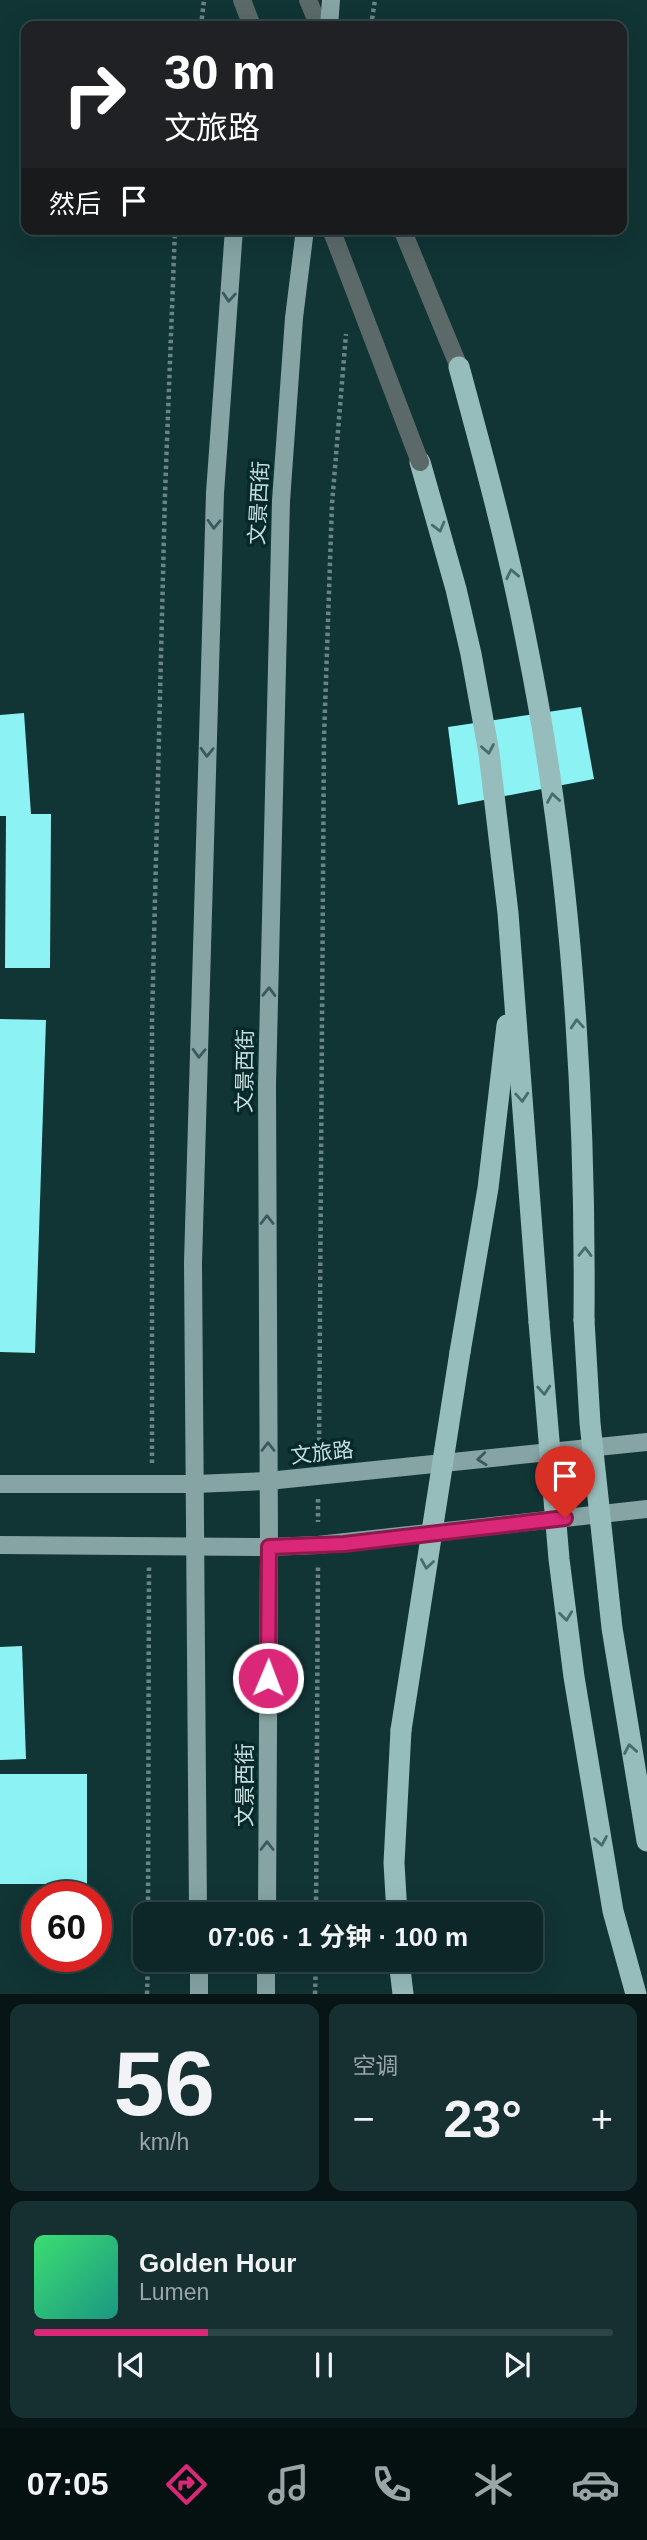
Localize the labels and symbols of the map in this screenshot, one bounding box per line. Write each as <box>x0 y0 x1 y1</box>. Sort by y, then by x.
one-way arrow <box>222 292 237 303</box>
street label: 文景西街 <box>245 460 272 546</box>
one-way arrow <box>206 519 221 530</box>
one-way arrow <box>431 521 445 533</box>
one-way arrow <box>506 568 521 580</box>
one-way arrow <box>480 743 495 755</box>
one-way arrow <box>200 746 215 757</box>
one-way arrow <box>546 792 561 804</box>
one-way arrow <box>262 987 277 998</box>
one-way arrow <box>570 1019 585 1030</box>
street label: 文景西街 <box>232 1029 257 1113</box>
one-way arrow <box>191 1047 206 1058</box>
one-way arrow <box>514 1092 529 1103</box>
one-way arrow <box>259 1214 275 1225</box>
one-way arrow <box>577 1246 593 1256</box>
one-way arrow <box>536 1385 551 1396</box>
street label: 文旅路 <box>289 1438 354 1467</box>
one-way arrow <box>260 1442 276 1452</box>
pin <box>535 1446 595 1518</box>
one-way arrow <box>476 1451 487 1466</box>
one-way arrow <box>420 1559 435 1570</box>
one-way arrow <box>559 1610 574 1622</box>
position arrow <box>231 1641 305 1715</box>
street label: 文景西街 <box>233 1743 256 1827</box>
one-way arrow <box>624 1743 639 1755</box>
one-way arrow <box>593 1835 608 1847</box>
one-way arrow <box>259 1841 275 1851</box>
speed limit sign: 60 <box>21 1881 112 1972</box>

